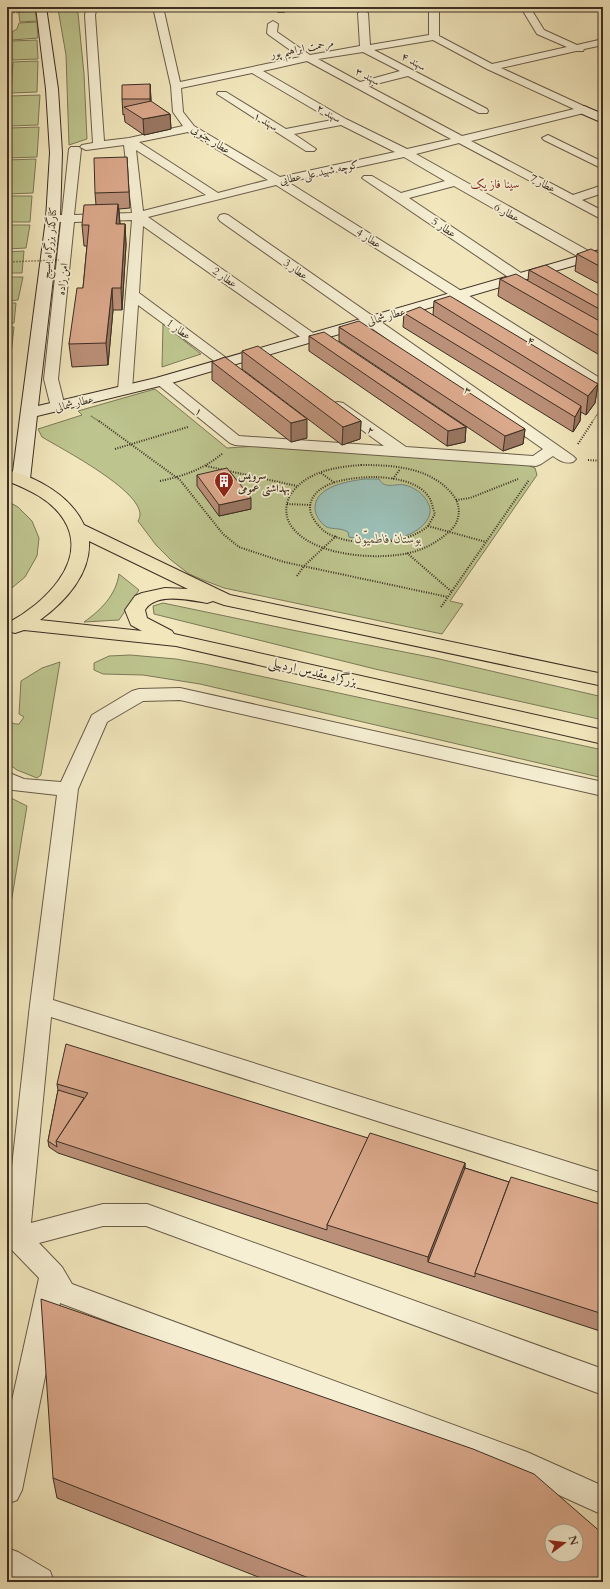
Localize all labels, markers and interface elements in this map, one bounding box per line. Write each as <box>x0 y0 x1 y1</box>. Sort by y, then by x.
street label: مرحمت ابراهیم پور <box>268 35 336 65</box>
street label: سهند ۴ <box>399 49 429 74</box>
street label: سهند ۳ <box>353 64 383 89</box>
street label: سهند ۲ <box>314 100 344 127</box>
street label: سهند ۱ <box>251 108 281 135</box>
street label: عطار جنوبی <box>188 121 233 158</box>
street label: کوچه شهید علی عطایی <box>278 157 360 189</box>
street label: عطار 7 <box>527 171 558 196</box>
district label: سینا فاز یک <box>471 176 520 192</box>
street label: عطار 6 <box>491 199 522 225</box>
street label: کنارگذر بزرگراه بسیج <box>37 206 64 280</box>
street label: عطار 5 <box>428 214 459 241</box>
street label: عطار 4 <box>353 225 384 252</box>
street label: عطار 3 <box>280 255 311 283</box>
street label: امن زاده <box>53 262 73 296</box>
street label: عطار 2 <box>209 264 240 291</box>
street label: عطار شمالی <box>365 304 407 329</box>
street label: عطار 1 <box>163 315 194 343</box>
street label: ۴ <box>524 332 538 349</box>
street label: ۳ <box>461 382 475 398</box>
street label: عطار شمالی <box>53 391 95 416</box>
street label: ۱ <box>191 404 206 419</box>
street label: ۲ <box>364 422 378 438</box>
place label: سرویس بهداشتی عمومی <box>237 468 290 497</box>
building icon: سرویس بهداشتی عمومی <box>213 470 235 498</box>
park label: بوستان فاطمیّون <box>355 530 422 548</box>
street label: بزرگراه مقدس اردبیلی <box>267 653 359 692</box>
north arrow <box>544 1523 584 1563</box>
text: N <box>565 1534 582 1548</box>

